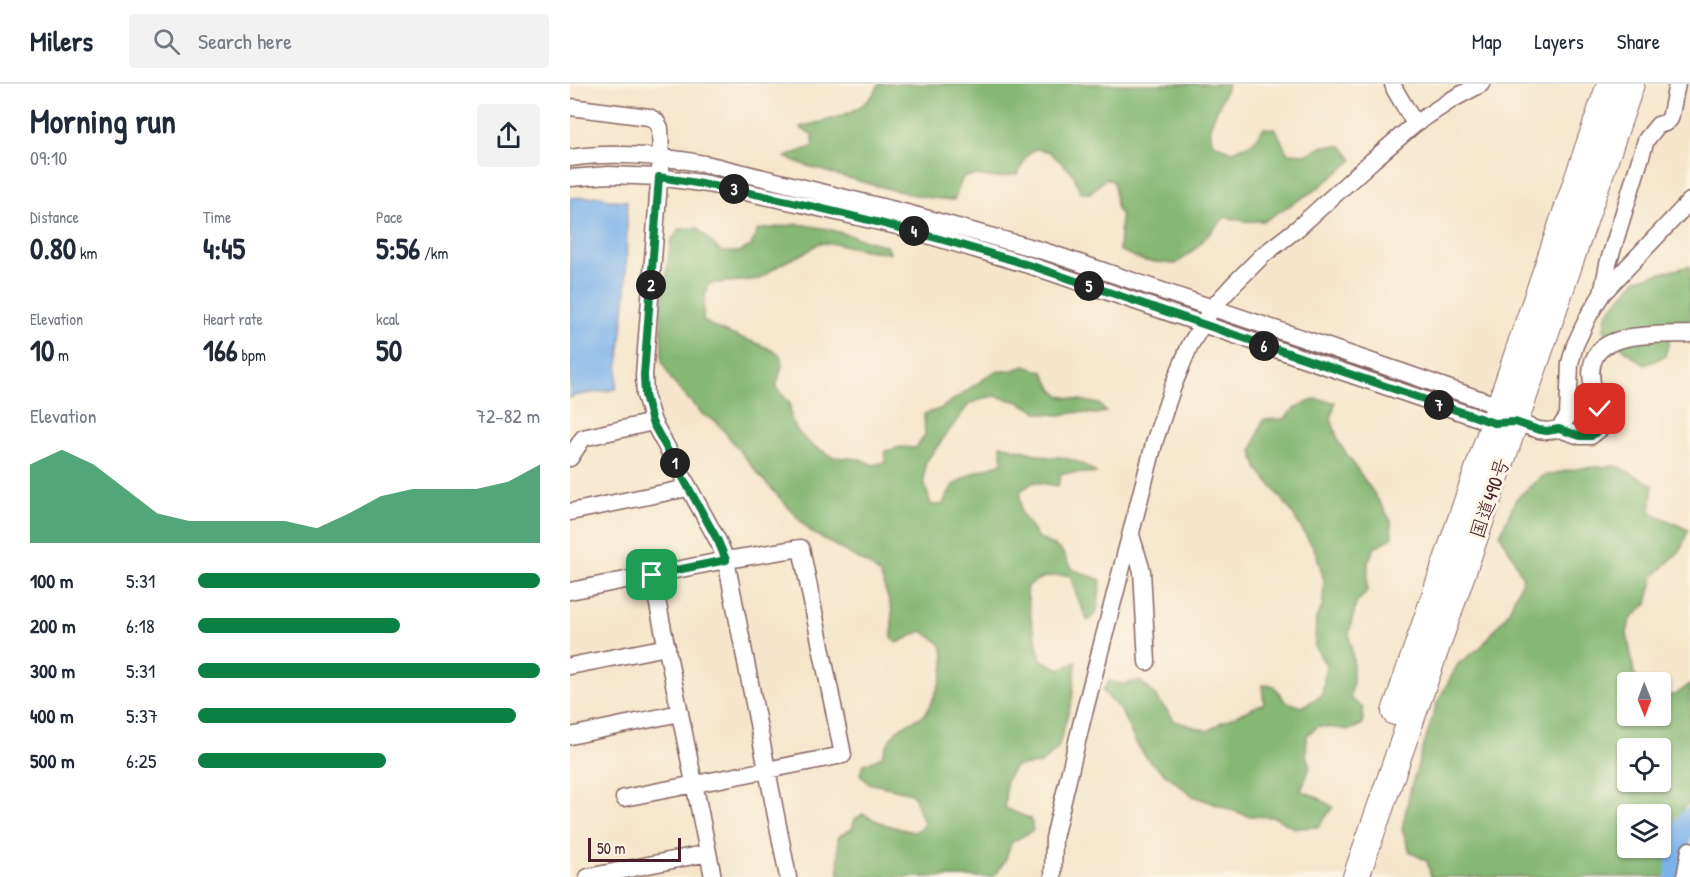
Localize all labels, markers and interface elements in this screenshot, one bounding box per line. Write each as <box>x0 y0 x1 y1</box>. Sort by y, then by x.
search box <box>129 14 549 68</box>
text: Milers <box>30 22 93 60</box>
icon: search <box>150 25 183 58</box>
text: Search here <box>198 26 292 56</box>
text: Map <box>1472 27 1501 56</box>
text: Layers <box>1534 27 1584 56</box>
text: Share <box>1617 27 1660 56</box>
text: Morning run <box>30 99 176 143</box>
button: share <box>477 104 540 167</box>
text: 09:10 <box>30 144 67 171</box>
pin: 3 <box>719 174 749 204</box>
text: 3 <box>730 178 738 200</box>
text: Distance <box>30 206 79 228</box>
text: Time <box>203 206 231 228</box>
text: Pace <box>376 206 403 228</box>
pin: 4 <box>899 216 929 246</box>
text: 4 <box>911 220 917 242</box>
text: 0.80 <box>30 228 76 268</box>
text: 4:45 <box>203 228 245 268</box>
text: 5:56 <box>376 228 420 268</box>
text: km <box>76 242 98 264</box>
text: /km <box>420 242 448 264</box>
pin: 2 <box>636 270 666 300</box>
pin: 5 <box>1074 271 1104 301</box>
text: 2 <box>647 274 655 296</box>
text: 5 <box>1086 275 1092 297</box>
text: Elevation <box>30 308 83 330</box>
text: Heart rate <box>203 308 263 330</box>
text: kcal <box>376 308 399 330</box>
text: 10 <box>30 330 54 370</box>
text: 166 <box>203 330 238 370</box>
text: 50 <box>376 330 402 370</box>
pin: 6 <box>1249 331 1279 361</box>
text: 6 <box>1261 335 1267 357</box>
text: m <box>54 344 69 366</box>
text: bpm <box>238 344 266 366</box>
pin <box>1574 383 1625 434</box>
pin: 7 <box>1424 390 1454 420</box>
icon: check <box>1583 392 1616 425</box>
text: 7 <box>1435 394 1443 416</box>
text: Elevation <box>30 402 96 429</box>
text: 72–82 m <box>476 402 540 429</box>
pin: 1 <box>660 448 690 478</box>
text: 1 <box>672 452 678 474</box>
street label: 国道490号 <box>1463 454 1515 542</box>
pin <box>626 549 677 600</box>
icon: arrive <box>635 558 668 591</box>
text: 100 m <box>30 567 73 594</box>
text: 5:31 <box>126 567 155 594</box>
text: 200 m <box>30 612 75 639</box>
text: 6:18 <box>126 612 155 639</box>
text: 300 m <box>30 657 75 684</box>
text: 5:31 <box>126 657 155 684</box>
north arrow <box>1617 672 1671 726</box>
map controls <box>1617 672 1671 858</box>
text: 400 m <box>30 702 74 729</box>
text: 5:37 <box>126 702 158 729</box>
button: locate <box>1617 738 1671 792</box>
text: 500 m <box>30 747 75 774</box>
text: 6:25 <box>126 747 156 774</box>
button: layers <box>1617 804 1671 858</box>
scale bar <box>588 835 681 862</box>
text: 50 m <box>597 837 626 859</box>

